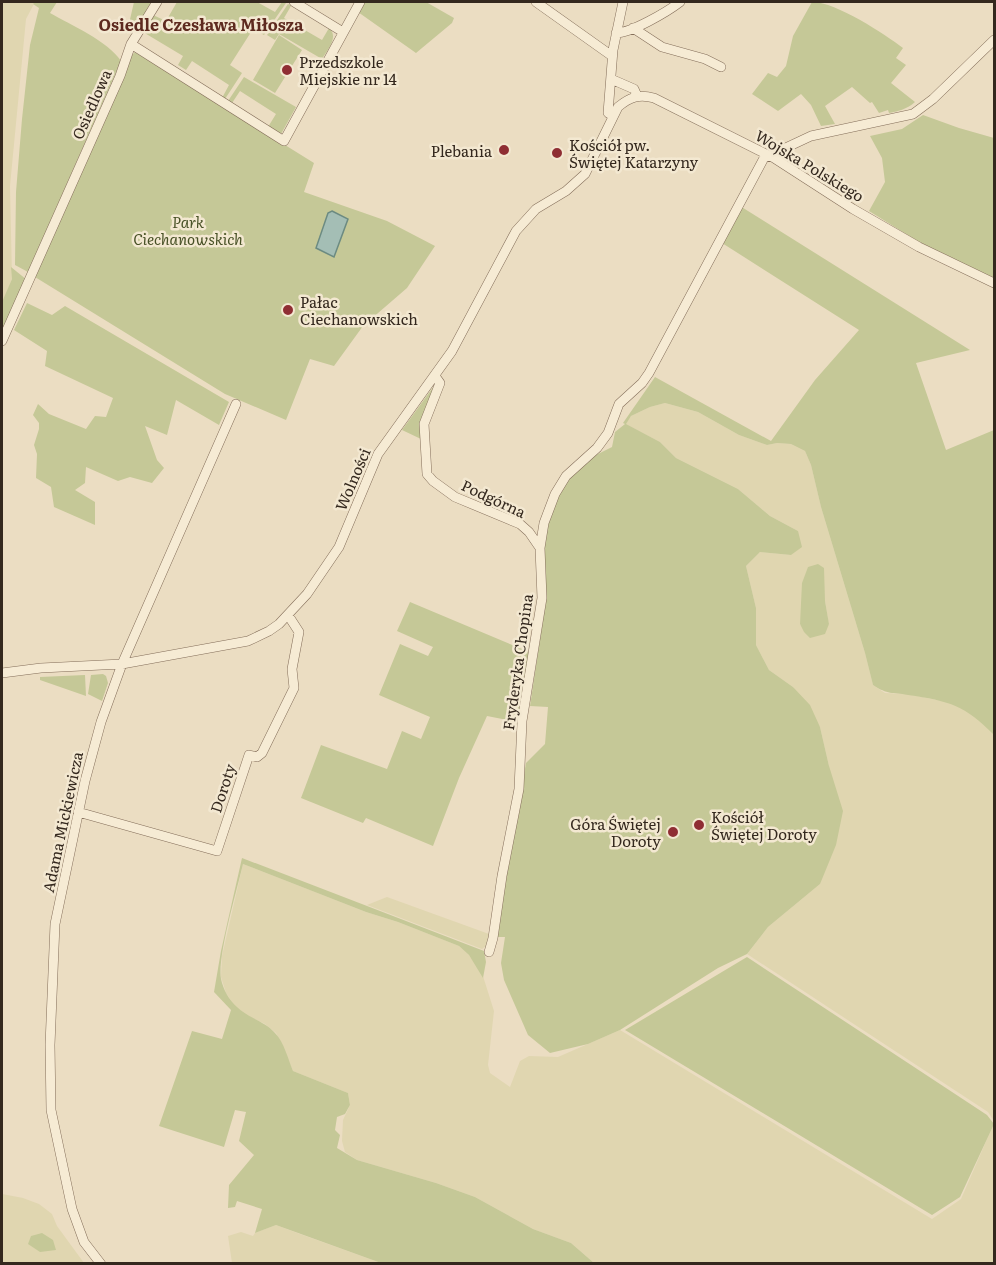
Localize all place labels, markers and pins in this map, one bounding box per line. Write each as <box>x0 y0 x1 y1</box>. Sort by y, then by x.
place label: Przedszkole Miejskie nr 14 <box>299 50 397 90</box>
marker: Przedszkole Miejskie nr 14 <box>280 63 294 77</box>
place label: Kościół pw. Świętej Katarzyny <box>569 133 698 173</box>
place label: Plebania <box>431 139 493 162</box>
marker: Plebania <box>497 143 511 157</box>
marker: Kościół pw. Świętej Katarzyny <box>550 146 564 160</box>
place label: Pałac Ciechanowskich <box>300 290 418 330</box>
marker: Pałac Ciechanowskich <box>281 303 295 317</box>
place label: Kościół Świętej Doroty <box>711 805 817 845</box>
place label: Góra Świętej Doroty <box>570 812 661 852</box>
marker: Kościół Świętej Doroty <box>692 818 706 832</box>
marker: Góra Świętej Doroty <box>666 825 680 839</box>

